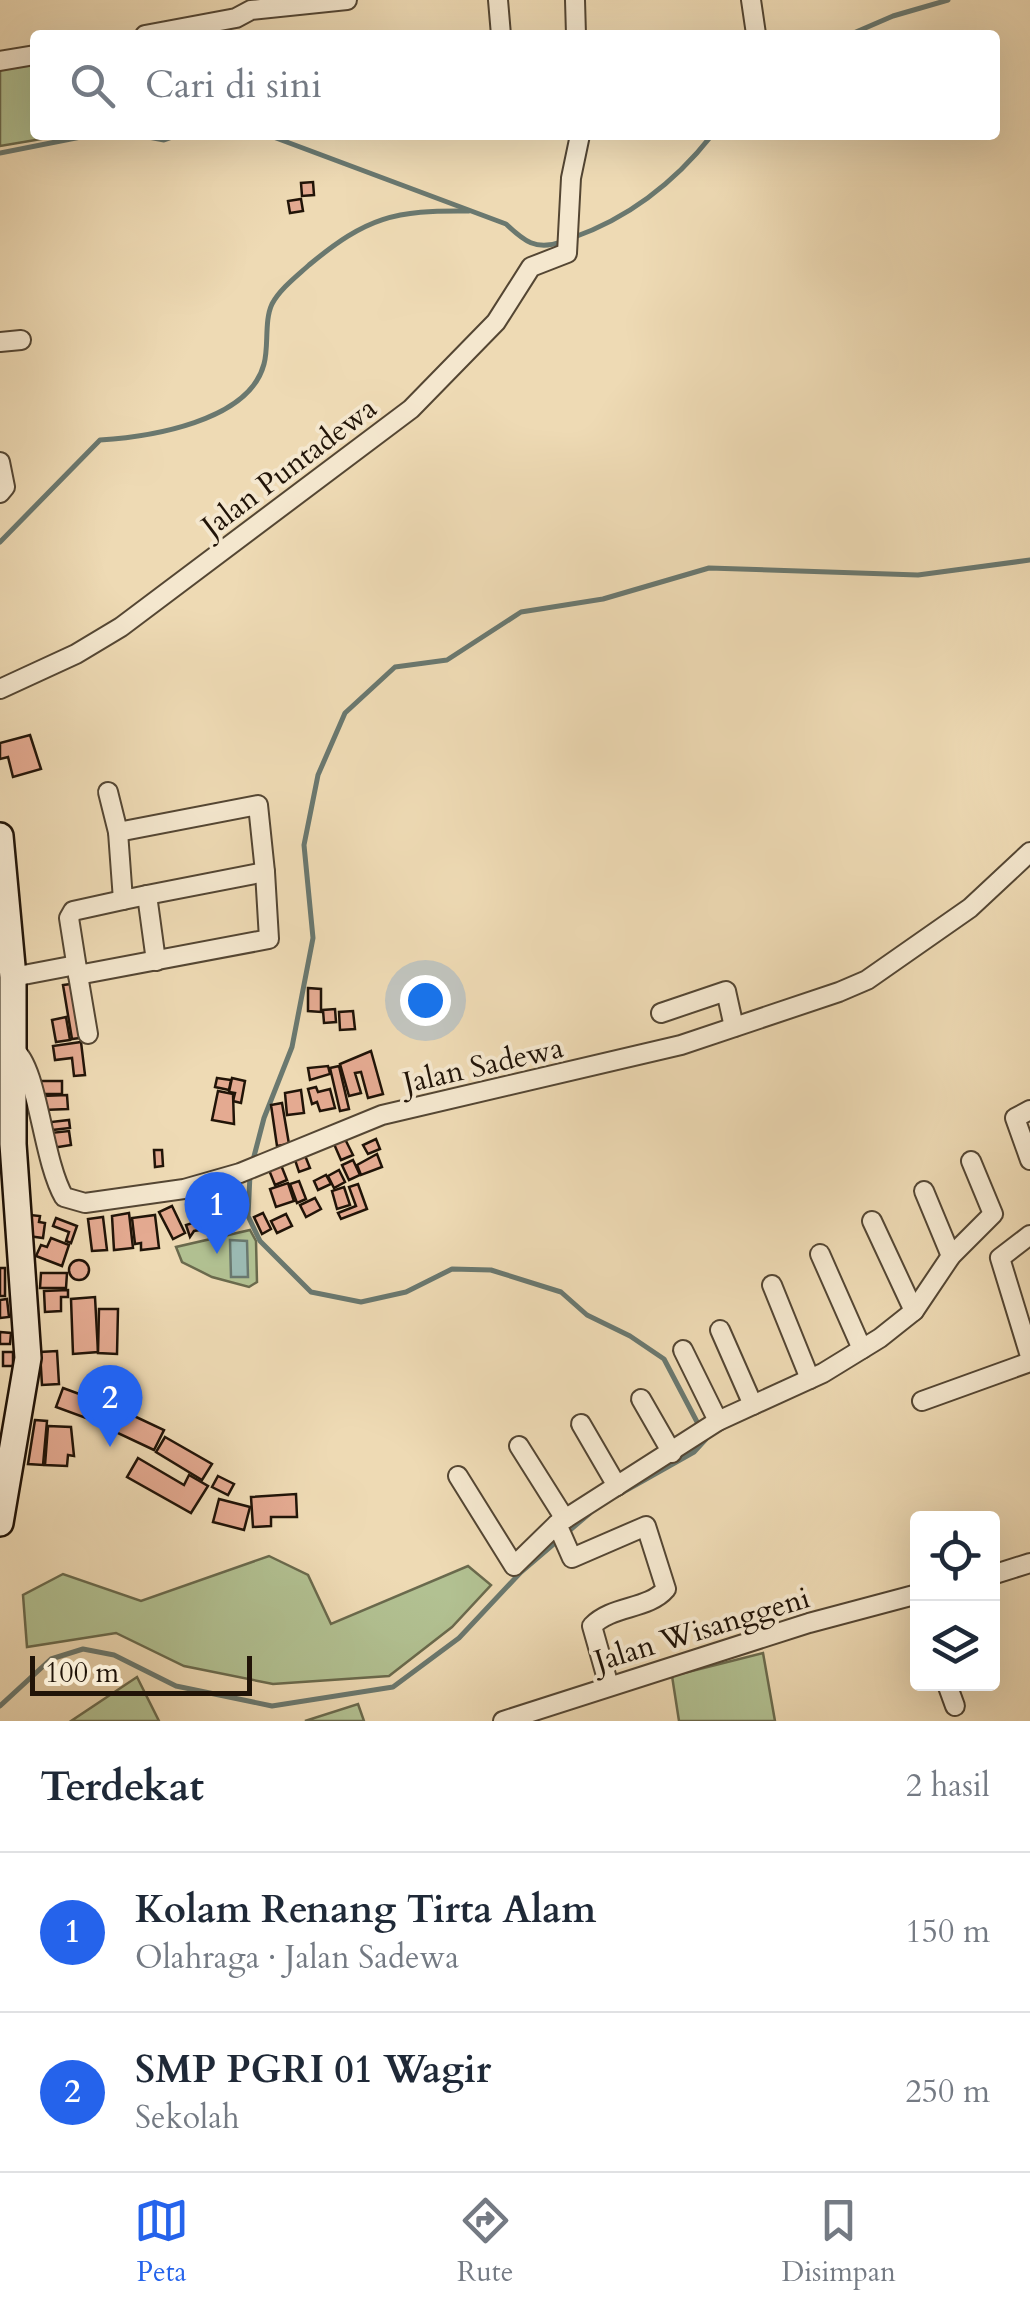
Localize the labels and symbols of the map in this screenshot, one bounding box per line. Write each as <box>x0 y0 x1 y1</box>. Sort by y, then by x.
street label: Jalan Puntadewa <box>190 388 385 549</box>
your location <box>400 975 451 1026</box>
street label: Jalan Sadewa <box>395 1027 567 1105</box>
pin: 1 <box>184 1172 250 1254</box>
pin: 2 <box>78 1364 142 1447</box>
street label: Jalan Wisanggeni <box>586 1577 815 1683</box>
scale bar <box>30 1651 252 1696</box>

